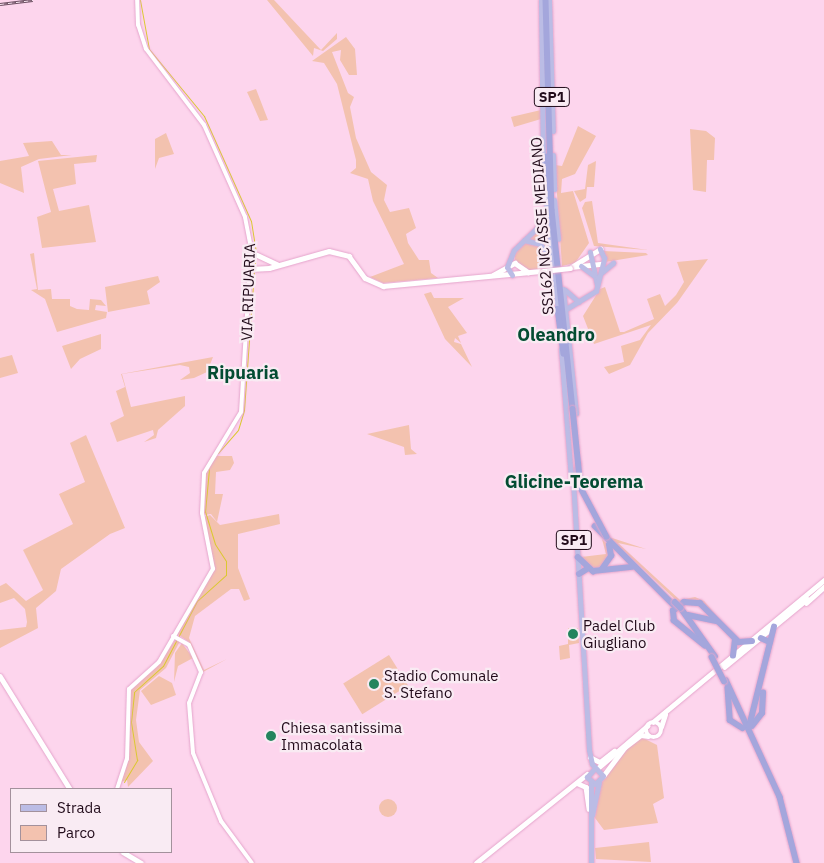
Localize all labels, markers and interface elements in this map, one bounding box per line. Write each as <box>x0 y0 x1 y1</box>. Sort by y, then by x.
road number: SP1 <box>533 85 571 108</box>
street label: SS162 NC ASSE MEDIANO <box>527 136 557 316</box>
street label: VIA RIPUARIA <box>237 243 259 341</box>
district label: Oleandro <box>517 324 595 346</box>
district label: Ripuaria <box>207 362 279 384</box>
district label: Glicine-Teorema <box>505 471 643 493</box>
road number: SP1 <box>555 528 593 552</box>
place label: Padel Club Giugliano <box>583 616 655 651</box>
marker: Padel Club Giugliano <box>567 628 579 640</box>
place label: Stadio Comunale S. Stefano <box>384 666 499 701</box>
marker: Stadio Comunale S. Stefano <box>368 678 380 690</box>
place label: Chiesa santissima Immacolata <box>281 718 402 753</box>
marker: Chiesa santissima Immacolata <box>265 730 277 742</box>
legend <box>10 788 172 853</box>
text: Strada <box>57 798 101 817</box>
text: Parco <box>57 823 95 842</box>

